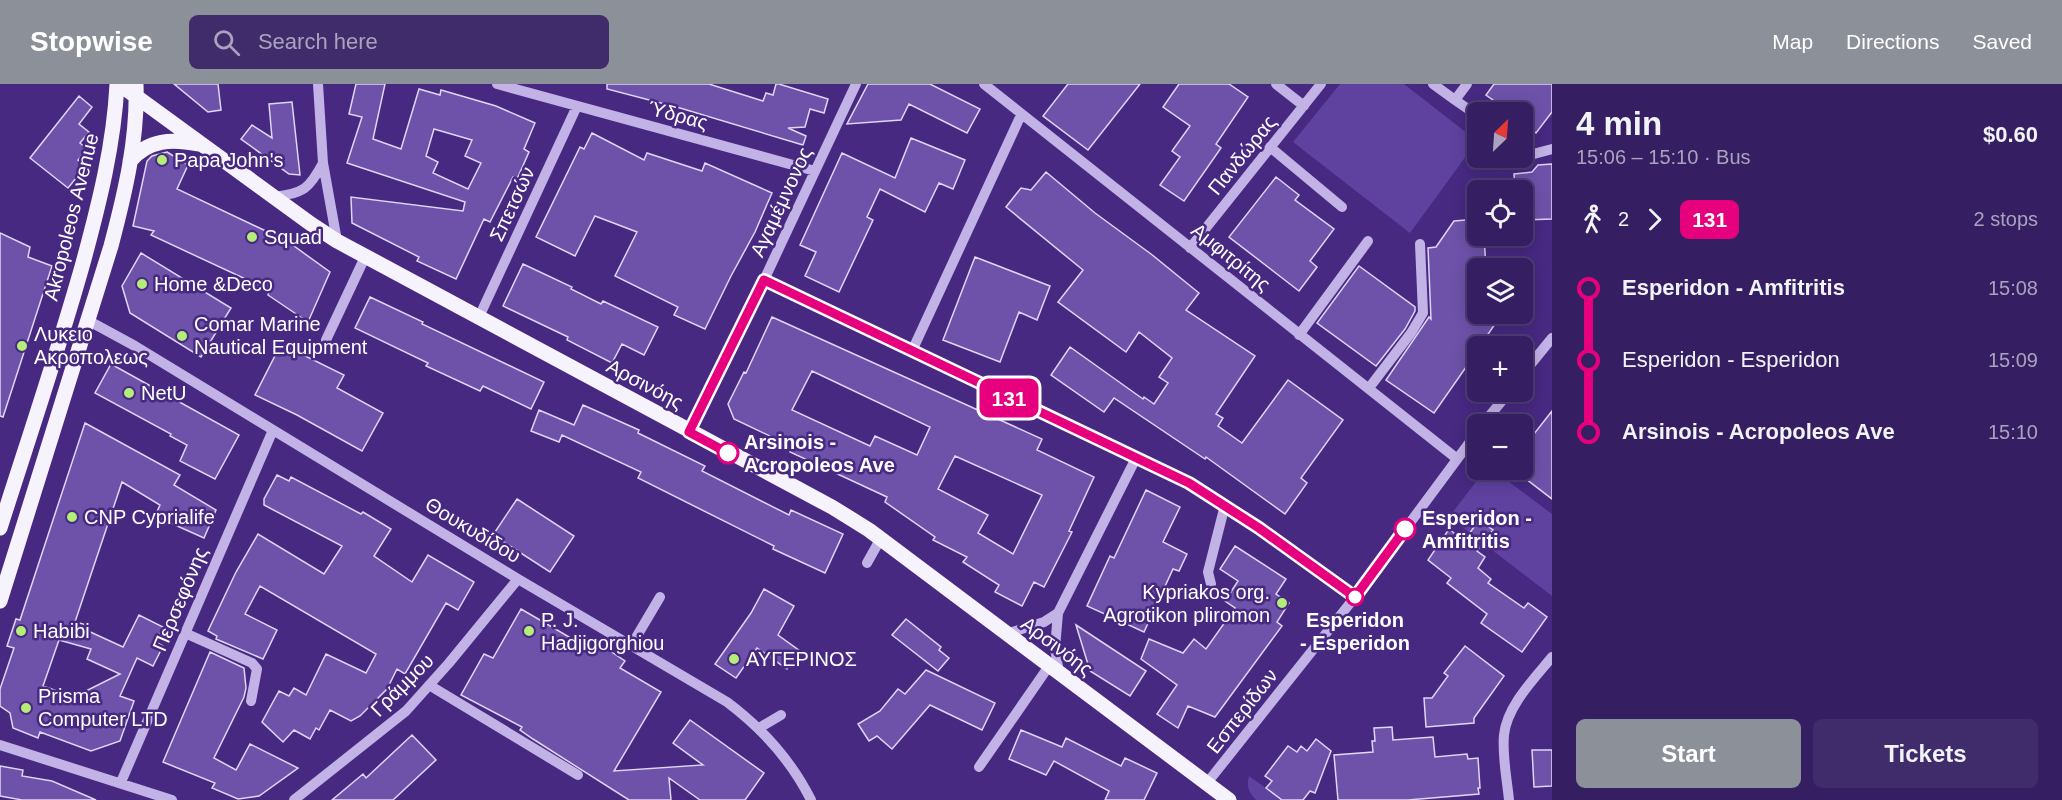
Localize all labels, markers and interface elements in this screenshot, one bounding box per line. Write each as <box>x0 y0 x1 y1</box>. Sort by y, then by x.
search box <box>189 15 609 69</box>
text: Stopwise <box>30 26 153 57</box>
icon: search <box>210 26 243 59</box>
text: Search here <box>258 29 378 54</box>
text: Map <box>1772 30 1813 53</box>
text: Directions <box>1846 30 1939 53</box>
text: Saved <box>1972 30 2032 53</box>
street label: Ύδρας <box>646 97 711 134</box>
north arrow <box>1467 102 1533 168</box>
map controls <box>1467 102 1533 480</box>
text: 4 min <box>1576 105 1662 142</box>
street label: Πανδώρας <box>1203 111 1281 199</box>
text: $0.60 <box>1983 122 2038 147</box>
street label: Akropoleos Avenue <box>40 131 102 303</box>
street label: Αγαμέμνονος <box>746 143 816 260</box>
text: 15:06 – 15:10 · Bus <box>1576 146 1751 168</box>
place label: Papa John's <box>174 149 283 171</box>
marker: Papa John's <box>155 153 169 167</box>
street label: Σπετσών <box>485 163 539 245</box>
button: locate <box>1467 180 1533 246</box>
icon: walk <box>1576 203 1609 236</box>
icon: forward <box>1638 203 1671 236</box>
text: 2 <box>1618 208 1629 230</box>
text: 131 <box>1692 208 1727 231</box>
text: 2 stops <box>1974 208 2038 230</box>
street label: Αμφιτρίτης <box>1187 219 1275 296</box>
place label: Squad <box>264 226 322 248</box>
marker: Squad <box>245 230 259 244</box>
button: layers <box>1467 258 1533 324</box>
place label: Home &Deco <box>154 273 273 295</box>
text: Esperidon - Amfitritis <box>1622 275 1845 300</box>
marker: Home &Deco <box>135 277 149 291</box>
text: 15:08 <box>1988 277 2038 299</box>
place label: Comar Marine Nautical Equipment <box>194 313 368 358</box>
place label: Λυκειο Ακροπολεως <box>34 323 148 368</box>
marker: Comar Marine Nautical Equipment <box>175 329 189 343</box>
button: + <box>1467 336 1533 402</box>
marker: Λυκειο Ακροπολεως <box>15 339 29 353</box>
text: Esperidon - Esperidon <box>1622 347 1840 372</box>
text: 15:09 <box>1988 349 2038 371</box>
street label: Αρσινόης <box>603 355 687 413</box>
line badge: 131 <box>974 378 1044 418</box>
place label: NetU <box>141 382 187 404</box>
marker: NetU <box>122 386 136 400</box>
text: 131 <box>991 387 1027 410</box>
button: − <box>1467 414 1533 480</box>
text: Arsinois - Acropoleos Ave <box>1622 419 1895 444</box>
text: 15:10 <box>1988 421 2038 443</box>
place label: Arsinois - Acropoleos Ave <box>744 431 895 476</box>
marker: Arsinois - Acropoleos Ave <box>717 442 739 464</box>
street label: Θουκυδίδου <box>421 493 525 567</box>
place label: CNP Cyprialife <box>84 506 215 528</box>
place label: Esperidon - Amfitritis <box>1422 507 1532 552</box>
marker: CNP Cyprialife <box>65 510 79 524</box>
marker: Esperidon - Amfitritis <box>1394 518 1416 540</box>
street label: Περσεφόνης <box>148 543 212 654</box>
place label: Kypriakos org. Agrotikon pliromon <box>1103 581 1270 626</box>
marker: Esperidon - Esperidon <box>1346 588 1364 606</box>
marker: Kypriakos org. Agrotikon pliromon <box>1275 596 1289 610</box>
place label: P. J. Hadjigorghiou <box>541 609 664 654</box>
place label: Esperidon - Esperidon <box>1300 609 1410 654</box>
street label: Αρσινόης <box>1017 612 1097 680</box>
place label: Habibi <box>33 620 90 642</box>
marker: Habibi <box>14 624 28 638</box>
marker: P. J. Hadjigorghiou <box>522 624 536 638</box>
place label: ΑΥΓΕΡΙΝΟΣ <box>746 648 857 670</box>
street label: Γράμμου <box>366 649 438 721</box>
marker: ΑΥΓΕΡΙΝΟΣ <box>727 652 741 666</box>
street label: Εσπερίδων <box>1202 664 1282 758</box>
place label: Prisma Computer LTD <box>38 685 168 730</box>
marker: Prisma Computer LTD <box>19 701 33 715</box>
button: Start <box>1576 719 1801 788</box>
button: Tickets <box>1813 719 2038 788</box>

